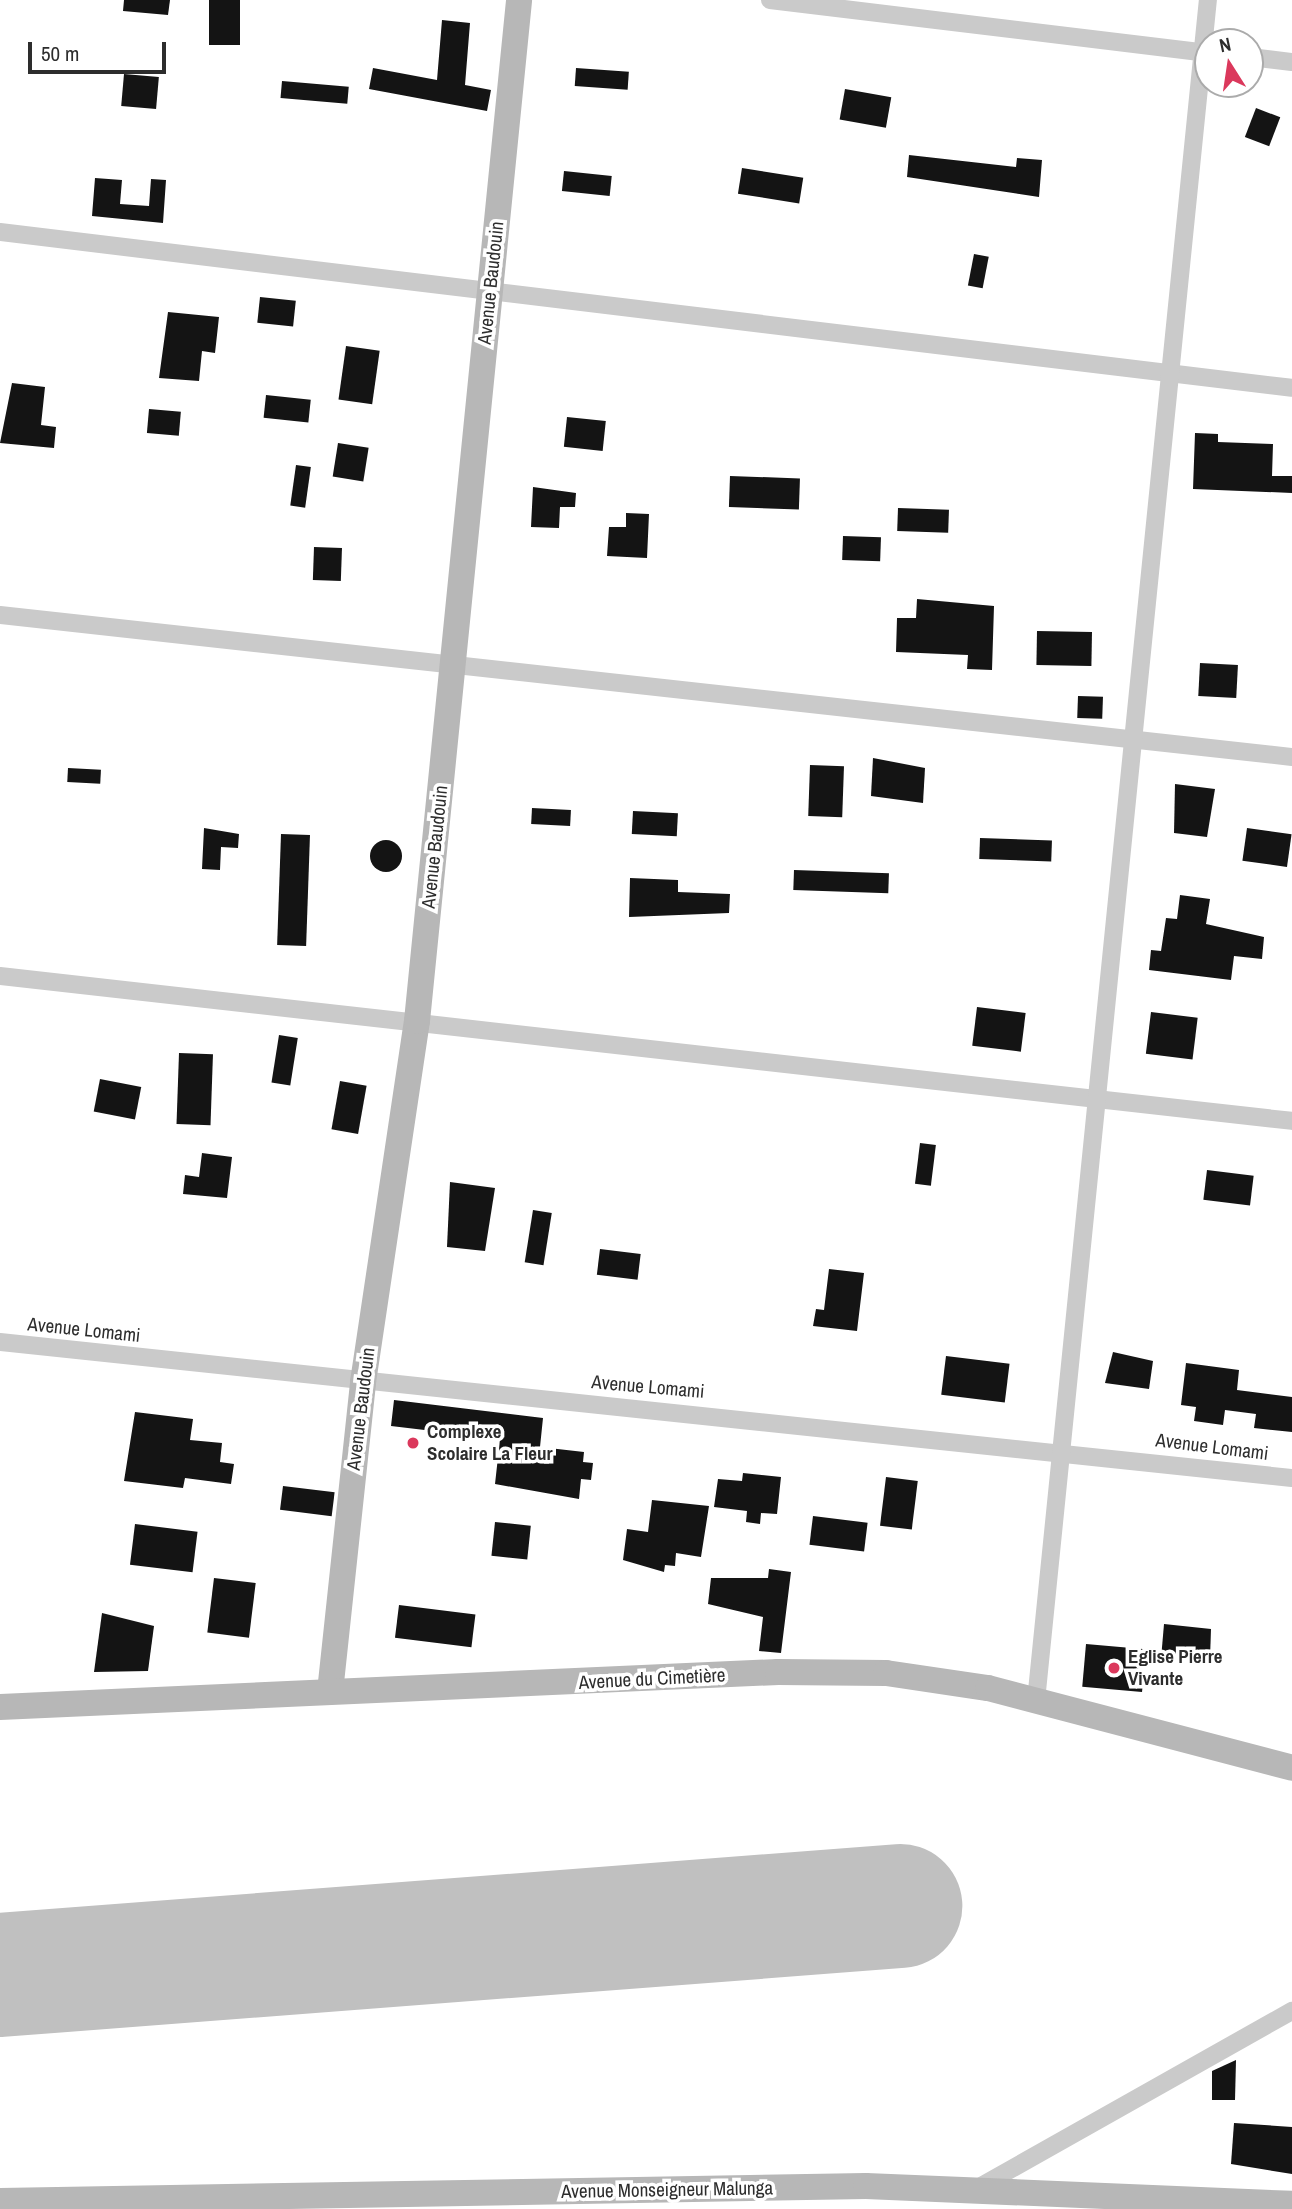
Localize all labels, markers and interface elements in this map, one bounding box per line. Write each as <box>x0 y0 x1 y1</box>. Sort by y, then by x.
scale bar <box>32 28 170 72</box>
north arrow <box>1194 28 1264 98</box>
text: N <box>1217 31 1233 58</box>
text: 50 m <box>41 39 79 68</box>
street label: Avenue Baudouin <box>473 220 509 346</box>
street label: Avenue Baudouin <box>417 784 453 910</box>
street label: Avenue Lomami <box>27 1313 141 1347</box>
street label: Avenue Baudouin <box>342 1346 380 1472</box>
street label: Avenue Lomami <box>591 1371 705 1403</box>
place label: Complexe Scolaire La Fleur <box>427 1421 553 1465</box>
street label: Avenue Lomami <box>1154 1429 1270 1465</box>
marker: Complexe Scolaire La Fleur <box>405 1435 421 1451</box>
place label: Eglise Pierre Vivante <box>1128 1646 1222 1690</box>
marker: Eglise Pierre Vivante <box>1106 1660 1122 1676</box>
street label: Avenue du Cimetière <box>578 1664 726 1694</box>
street label: Avenue Monseigneur Malunga <box>561 2177 773 2203</box>

